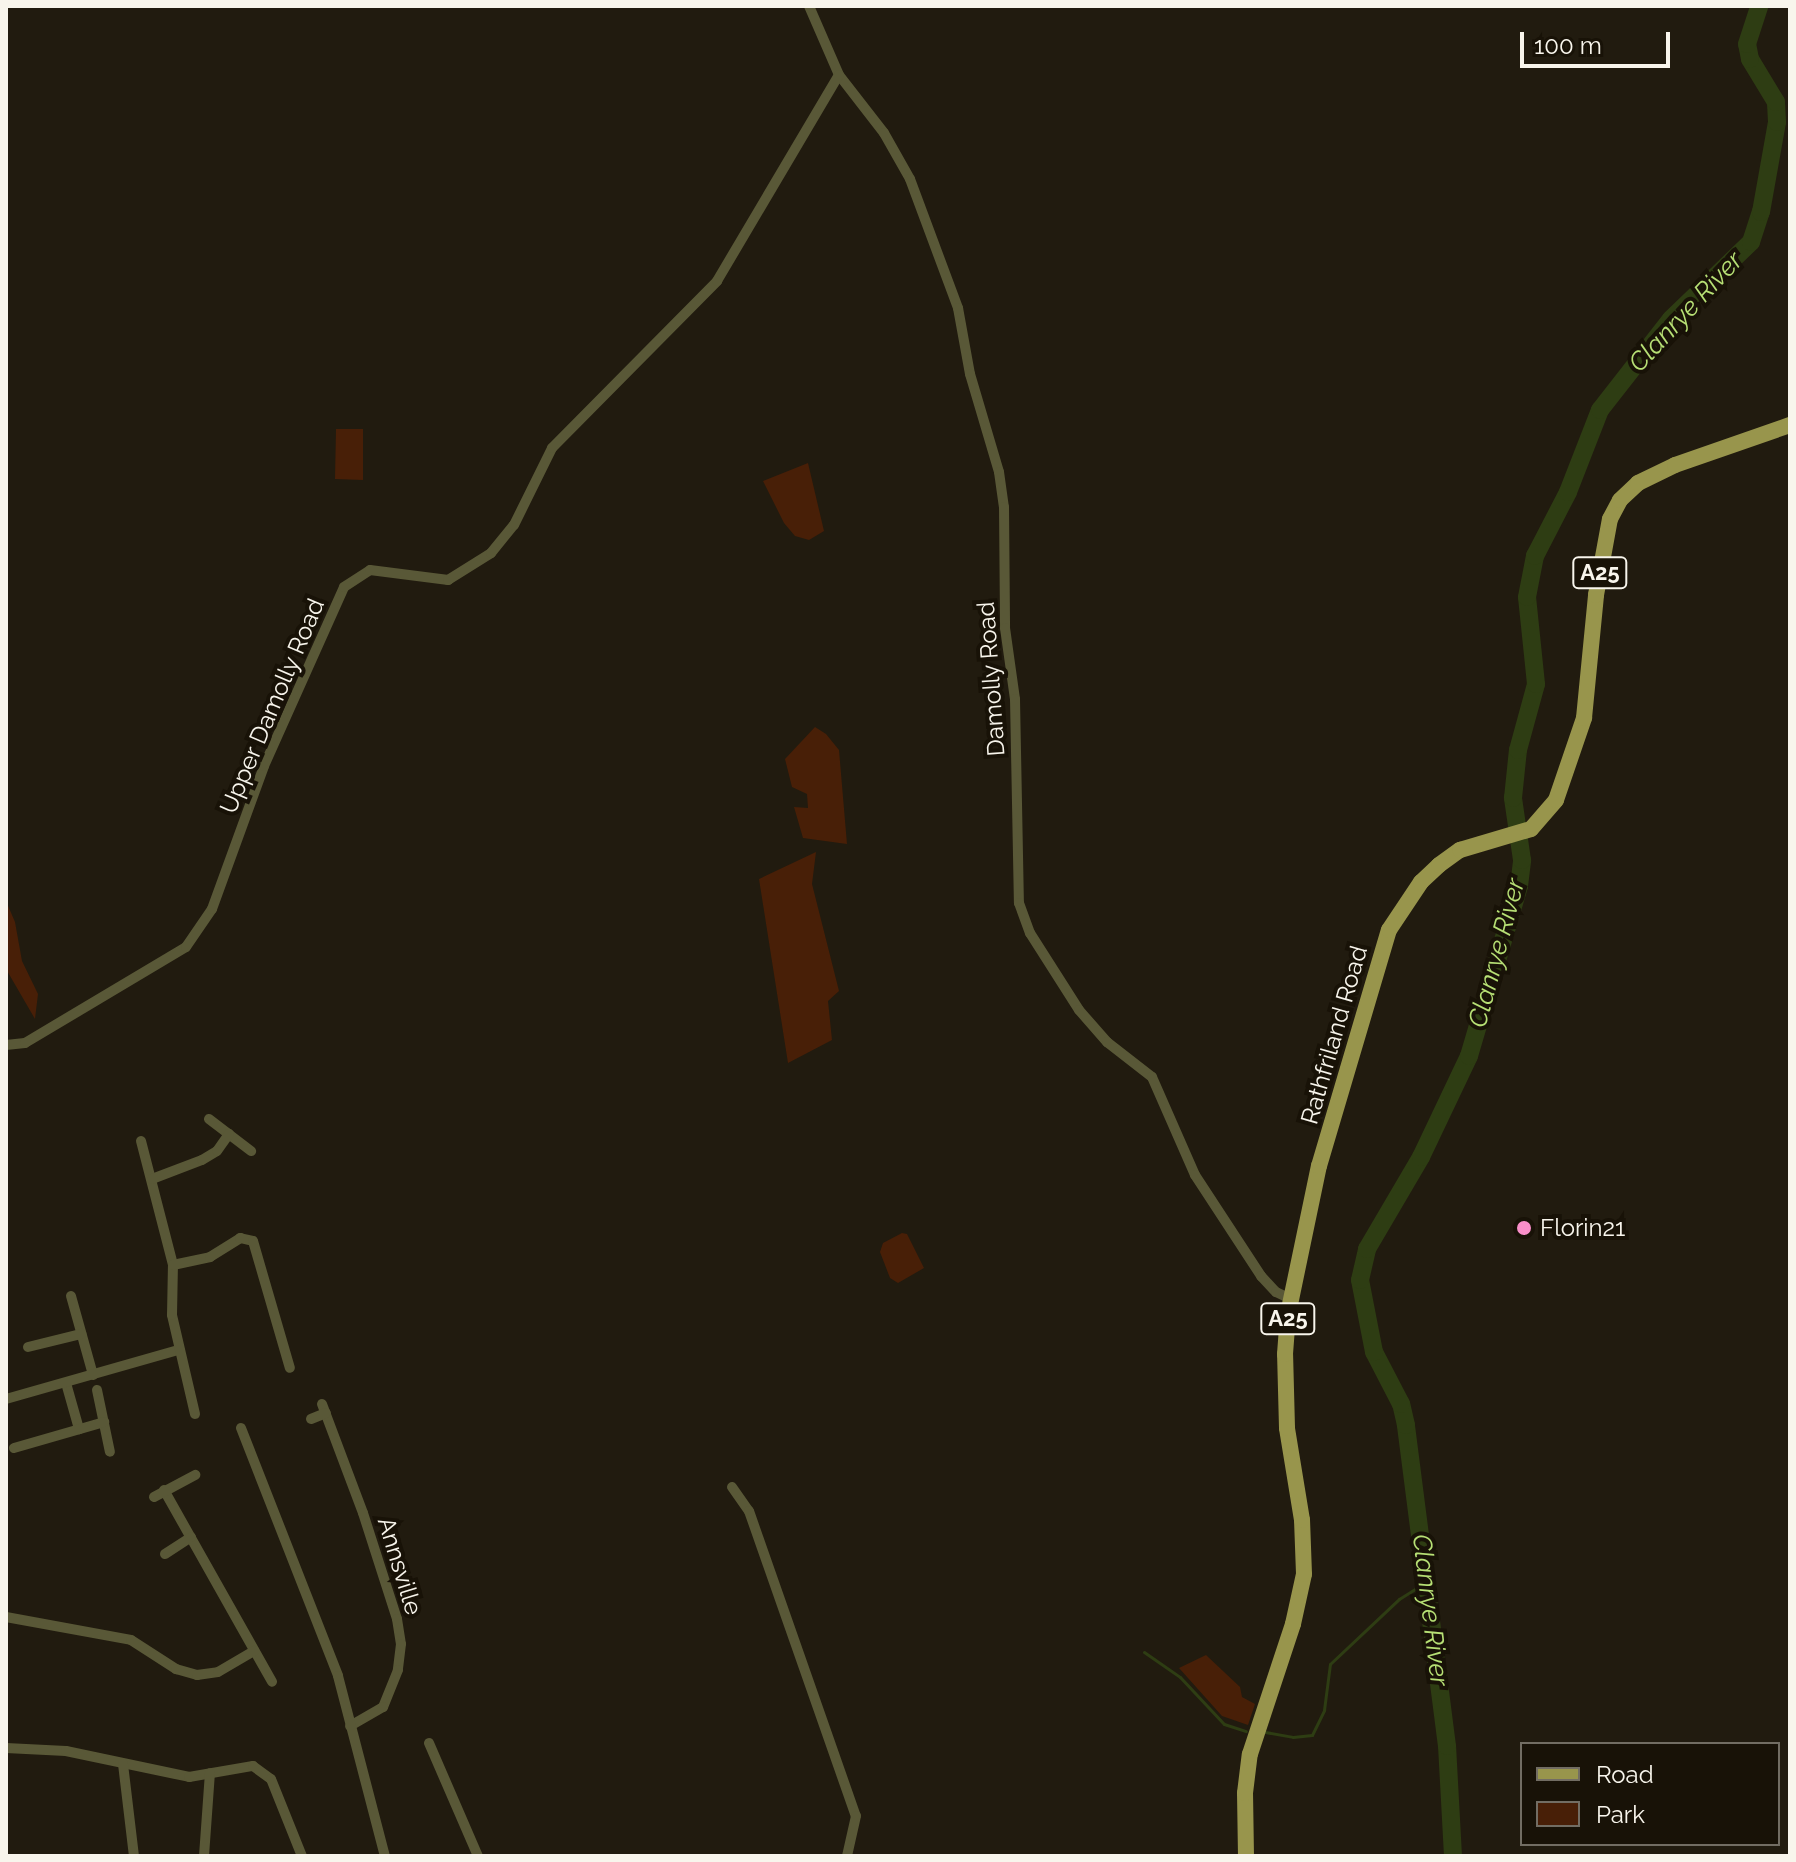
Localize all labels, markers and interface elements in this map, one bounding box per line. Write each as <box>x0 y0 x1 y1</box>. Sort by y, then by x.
scale bar <box>1524 16 1674 66</box>
text: 100 m <box>1534 31 1602 60</box>
water label: Clanrye River <box>1622 245 1750 379</box>
road number: A25 <box>1572 555 1628 591</box>
street label: Upper Damolly Road <box>213 594 331 818</box>
street label: Damolly Road <box>971 600 1011 758</box>
water label: Clanrye River <box>1462 875 1532 1031</box>
street label: Rathfriland Road <box>1295 943 1373 1127</box>
place label: Florin21 <box>1540 1214 1625 1242</box>
marker: Florin21 <box>1515 1219 1533 1237</box>
road number: A25 <box>1260 1301 1316 1337</box>
street label: Annsville <box>372 1514 428 1618</box>
water label: Clanrye River <box>1405 1532 1455 1688</box>
legend <box>1520 1742 1780 1846</box>
text: Road <box>1596 1760 1654 1789</box>
text: Park <box>1596 1800 1645 1829</box>

